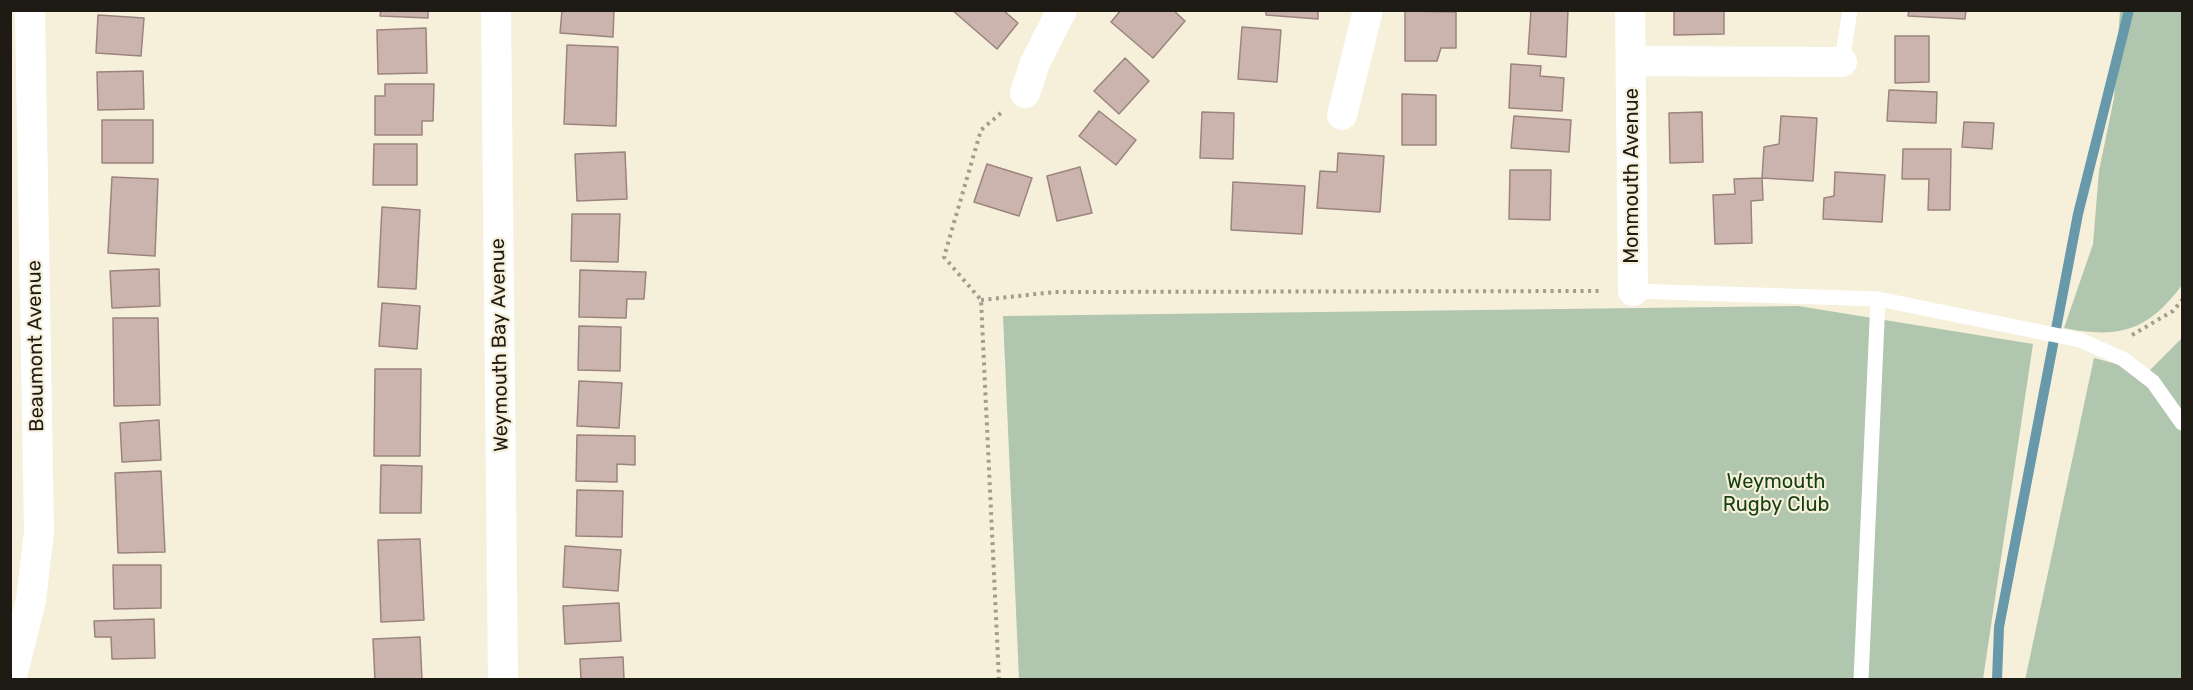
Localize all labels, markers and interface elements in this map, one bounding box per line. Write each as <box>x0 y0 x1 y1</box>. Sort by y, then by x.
street label: Monmouth Avenue <box>1620 88 1644 264</box>
street label: Weymouth Bay Avenue <box>486 238 514 452</box>
street label: Beaumont Avenue <box>23 260 49 432</box>
park label: Weymouth Rugby Club <box>1723 470 1829 517</box>

